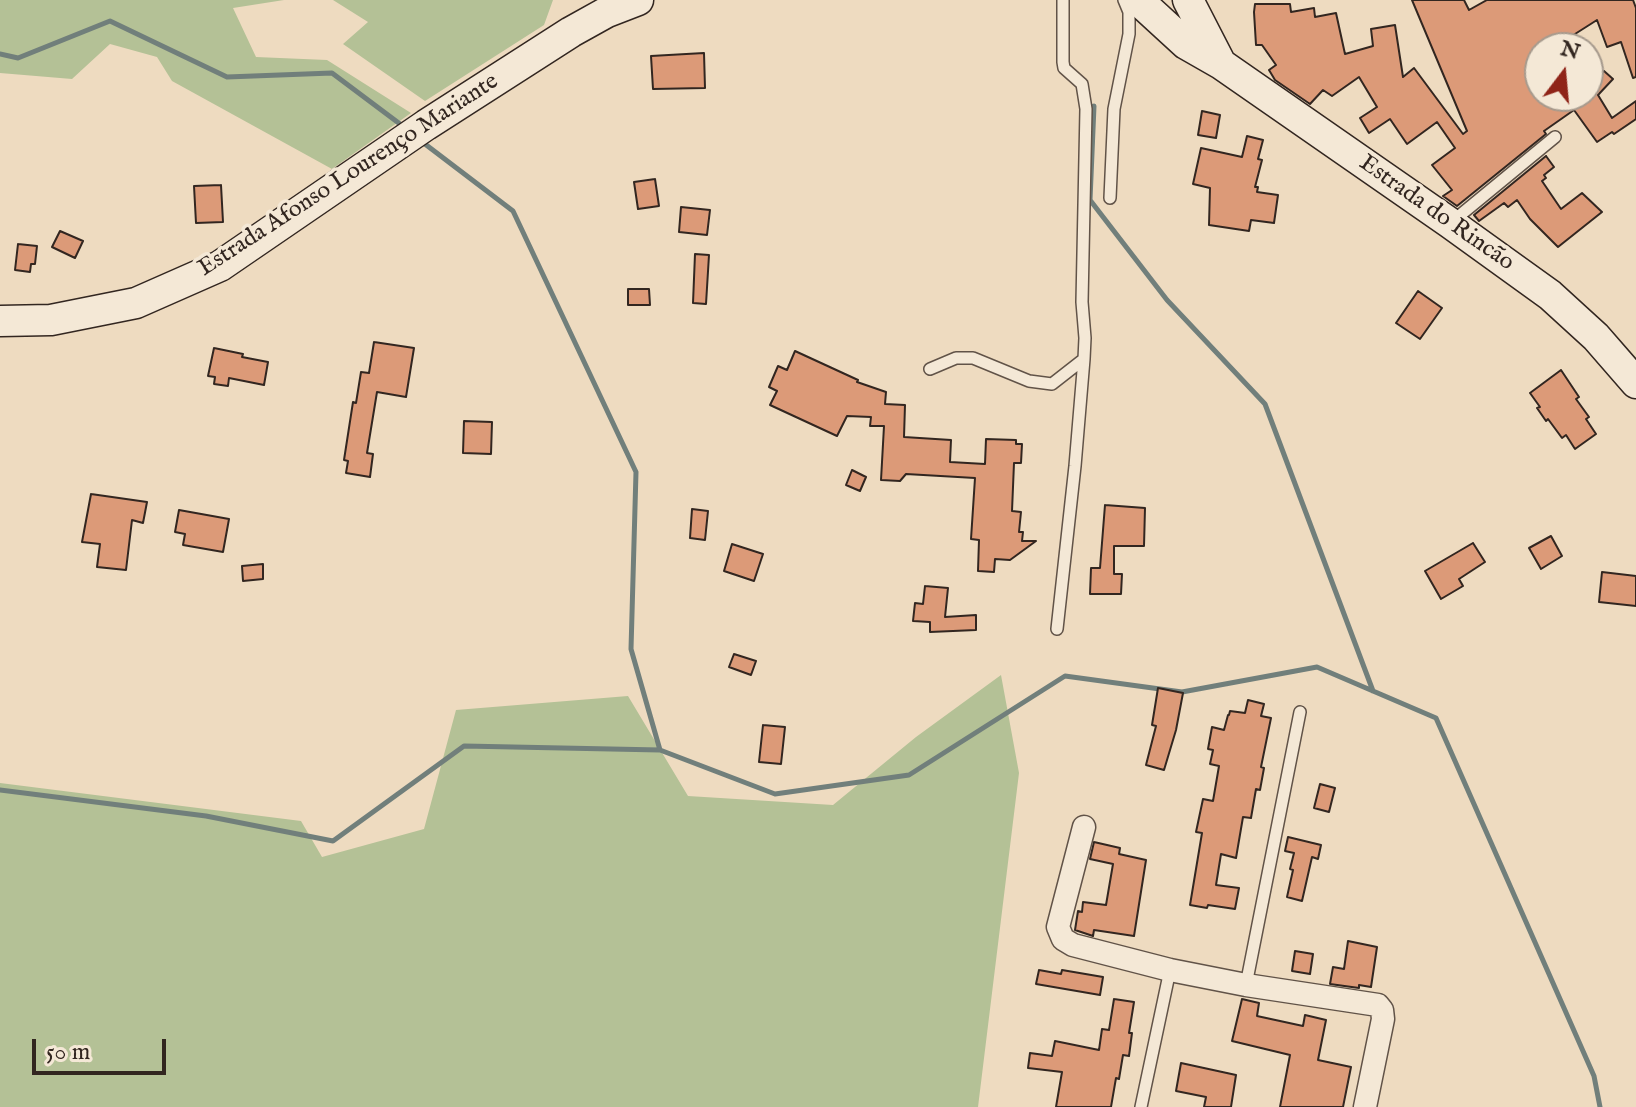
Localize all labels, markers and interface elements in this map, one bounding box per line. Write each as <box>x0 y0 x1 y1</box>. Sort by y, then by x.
north arrow <box>1524 32 1604 112</box>
text: N <box>1557 35 1583 67</box>
street label: Estrada Afonso Lourenço Mariante <box>193 68 505 284</box>
street label: Estrada do Rincão <box>1353 150 1519 278</box>
scale bar <box>36 1023 170 1073</box>
text: 50 m <box>46 1037 90 1068</box>

